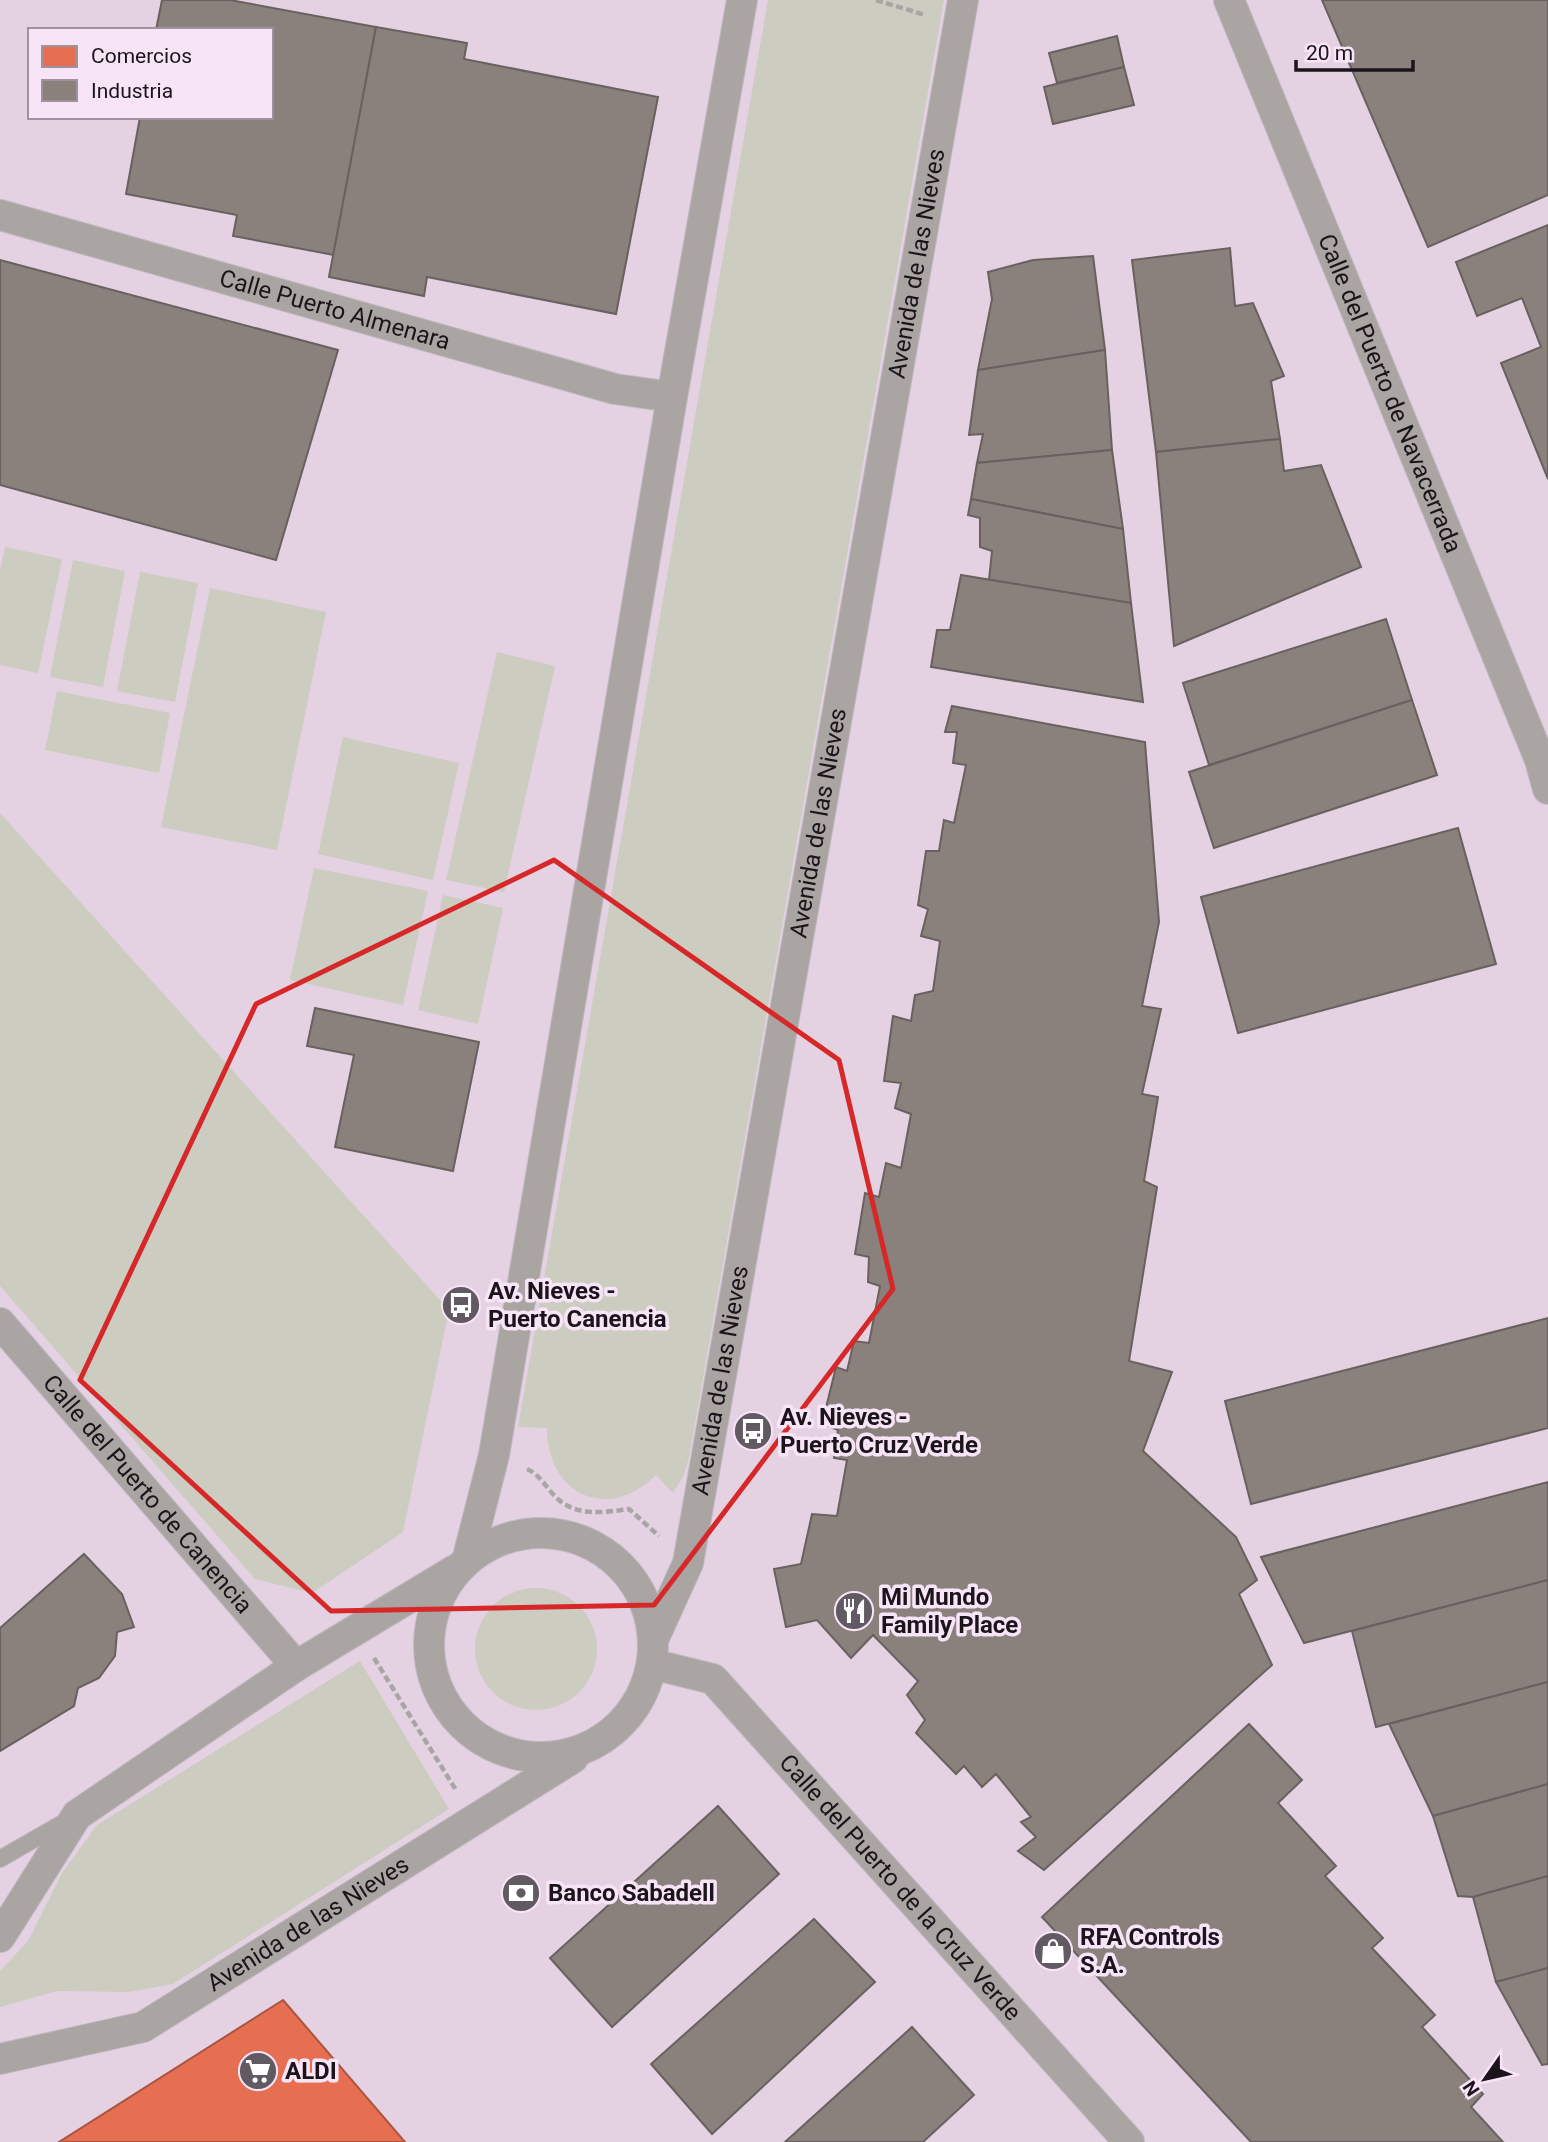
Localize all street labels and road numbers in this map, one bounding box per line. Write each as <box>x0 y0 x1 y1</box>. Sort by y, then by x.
street label: Avenida de las Nieves <box>883 147 951 381</box>
street label: Calle del Puerto de Navacerrada <box>1312 230 1468 557</box>
street label: Calle Puerto Almenara <box>216 264 453 356</box>
street label: Avenida de las Nieves <box>784 706 852 940</box>
street label: Avenida de las Nieves <box>686 1263 754 1497</box>
street label: Calle del Puerto de Canencia <box>37 1369 258 1619</box>
street label: Calle del Puerto de la Cruz Verde <box>774 1749 1027 2026</box>
street label: Avenida de las Nieves <box>202 1850 414 1997</box>

